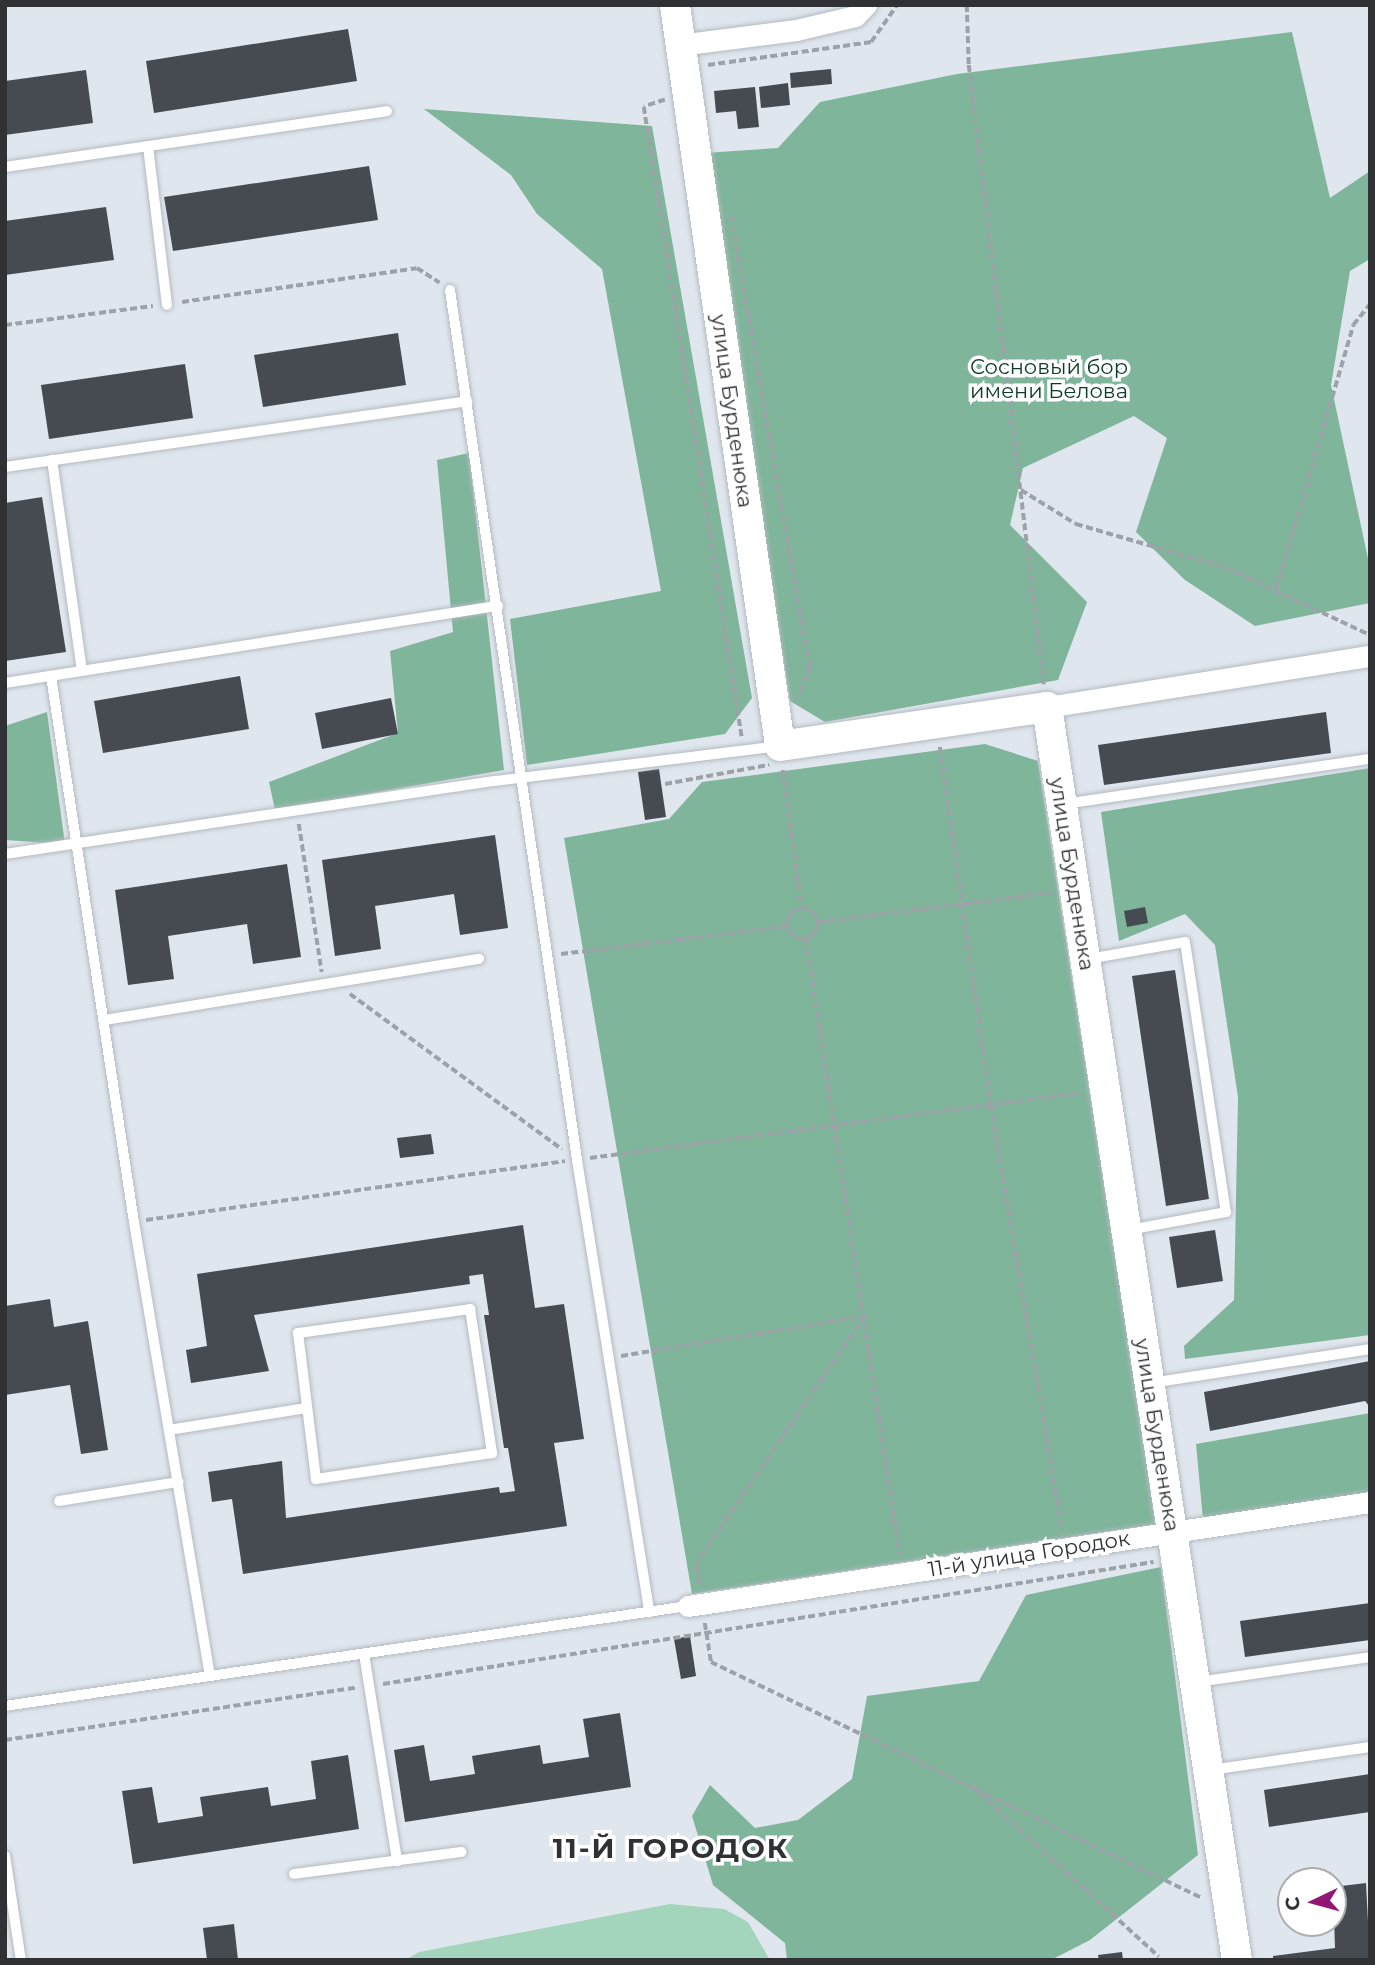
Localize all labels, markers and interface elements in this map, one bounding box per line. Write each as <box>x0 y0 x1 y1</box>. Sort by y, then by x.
street label: улица Бурденюка <box>706 313 758 509</box>
park label: Сосновый бор имени Белова <box>970 354 1128 404</box>
street label: улица Бурденюка <box>1044 776 1100 972</box>
street label: улица Бурденюка <box>1129 1337 1185 1533</box>
street label: 11-й улица Городок <box>926 1526 1132 1582</box>
district label: 11-Й ГОРОДОК <box>554 1831 788 1865</box>
north arrow <box>1277 1867 1347 1937</box>
text: С <box>1281 1896 1305 1912</box>

